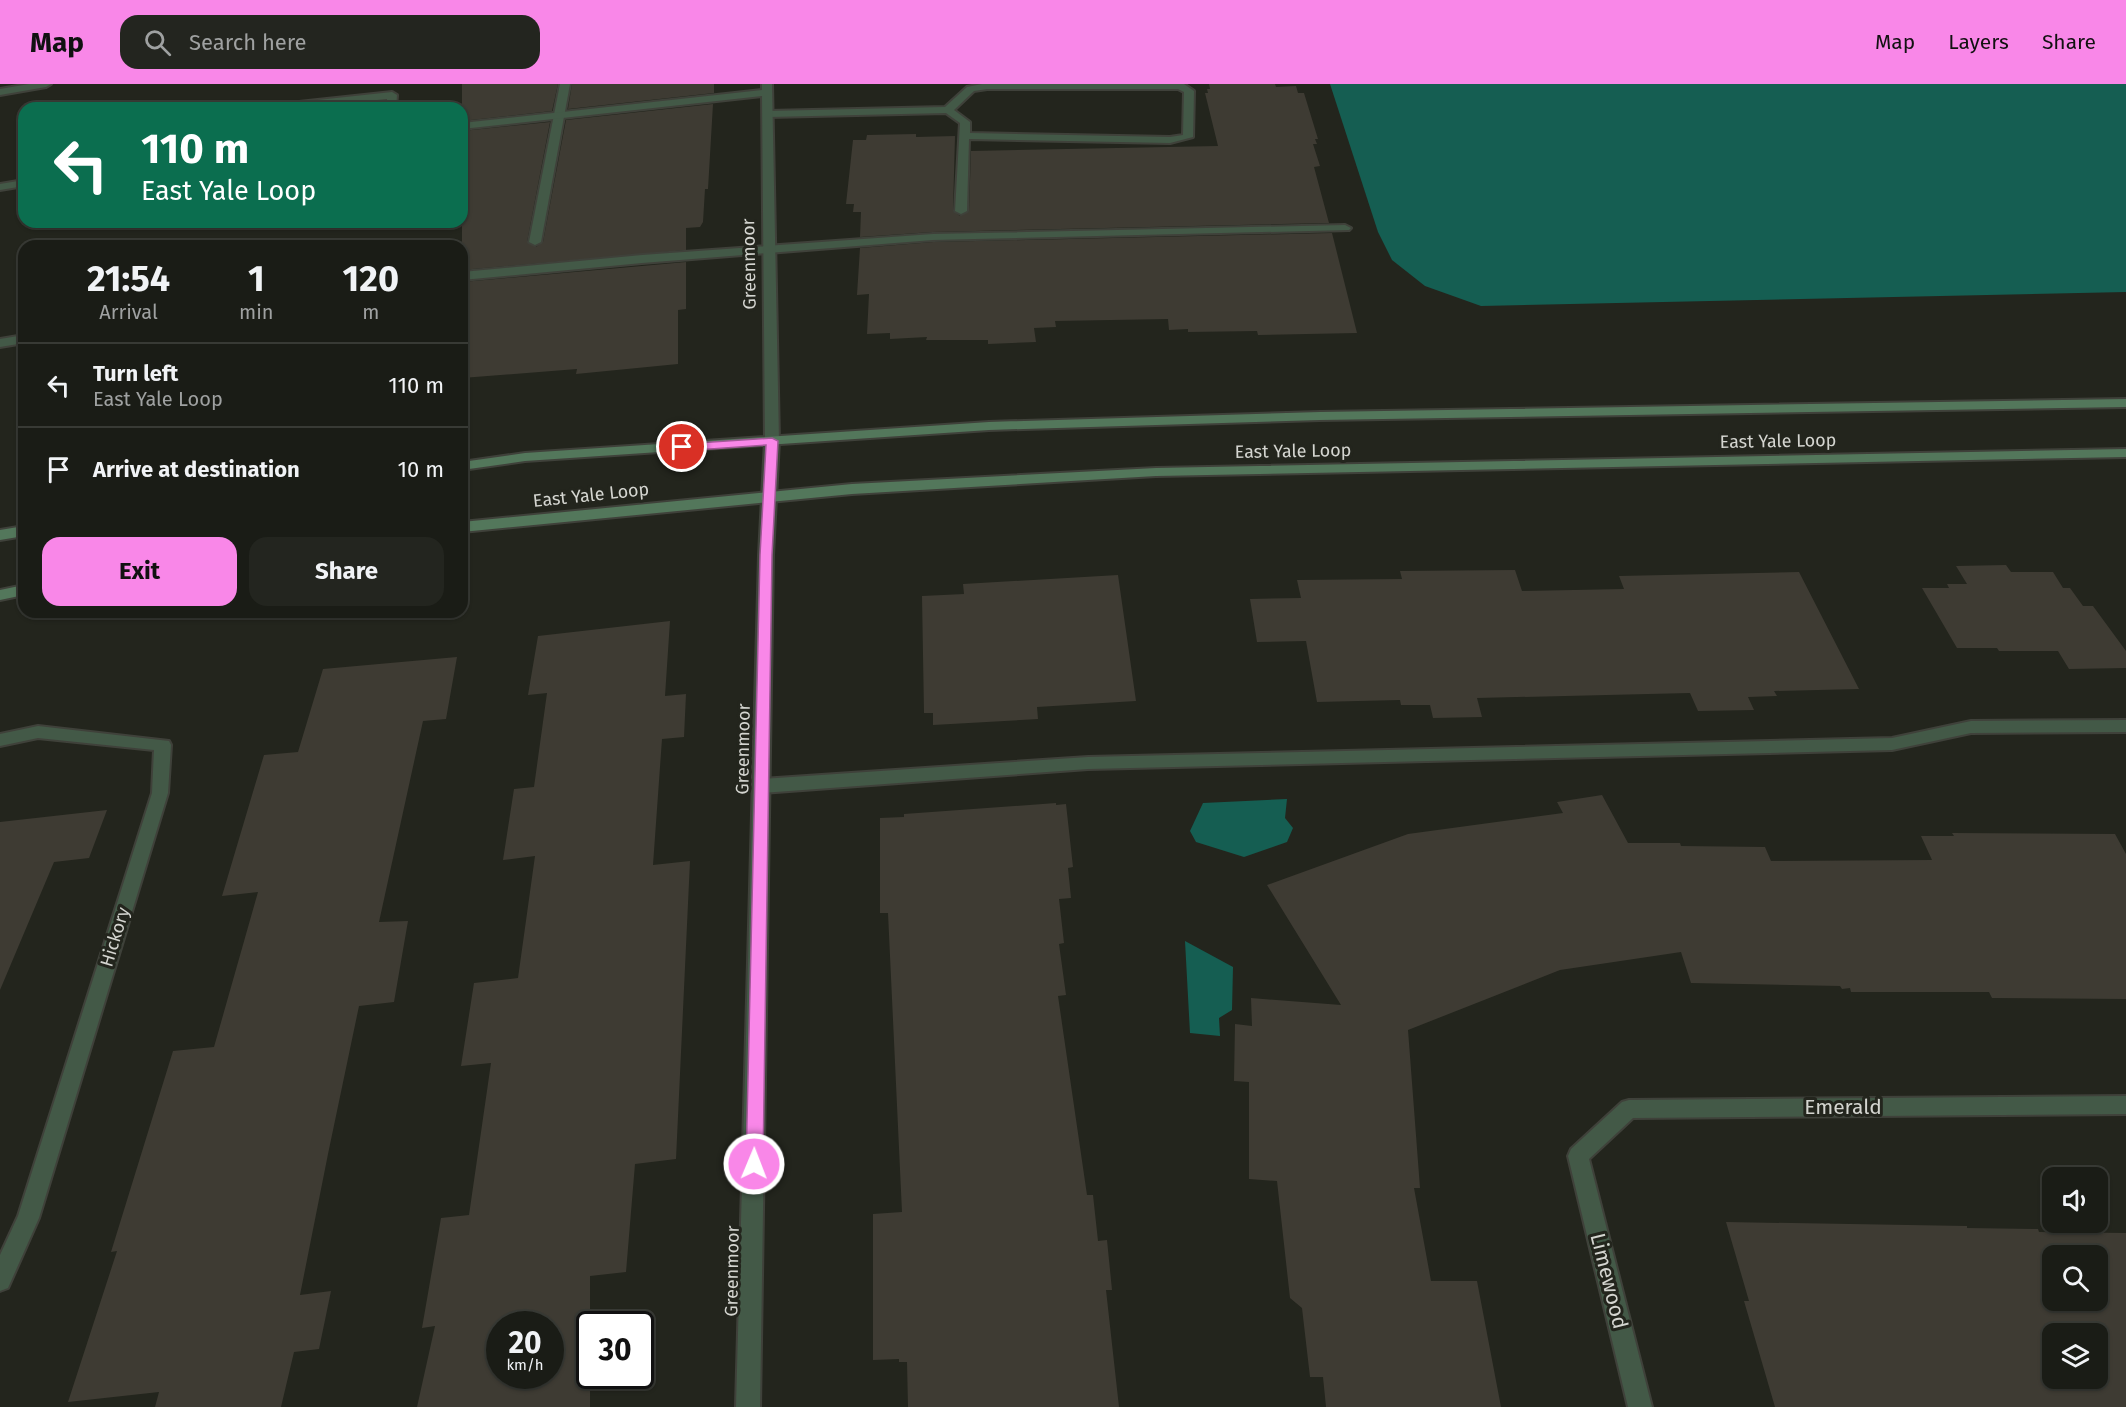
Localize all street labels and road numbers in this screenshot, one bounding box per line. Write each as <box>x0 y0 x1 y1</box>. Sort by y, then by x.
street label: Greenmoor <box>737 218 761 310</box>
street label: East Yale Loop <box>1719 429 1837 453</box>
street label: East Yale Loop <box>1234 439 1352 463</box>
street label: East Yale Loop <box>532 478 650 512</box>
street label: Greenmoor <box>731 703 755 795</box>
street label: Hickory <box>96 904 135 970</box>
street label: Emerald <box>1804 1094 1882 1120</box>
street label: Greenmoor <box>720 1225 744 1317</box>
street label: Limewood <box>1585 1230 1633 1332</box>

